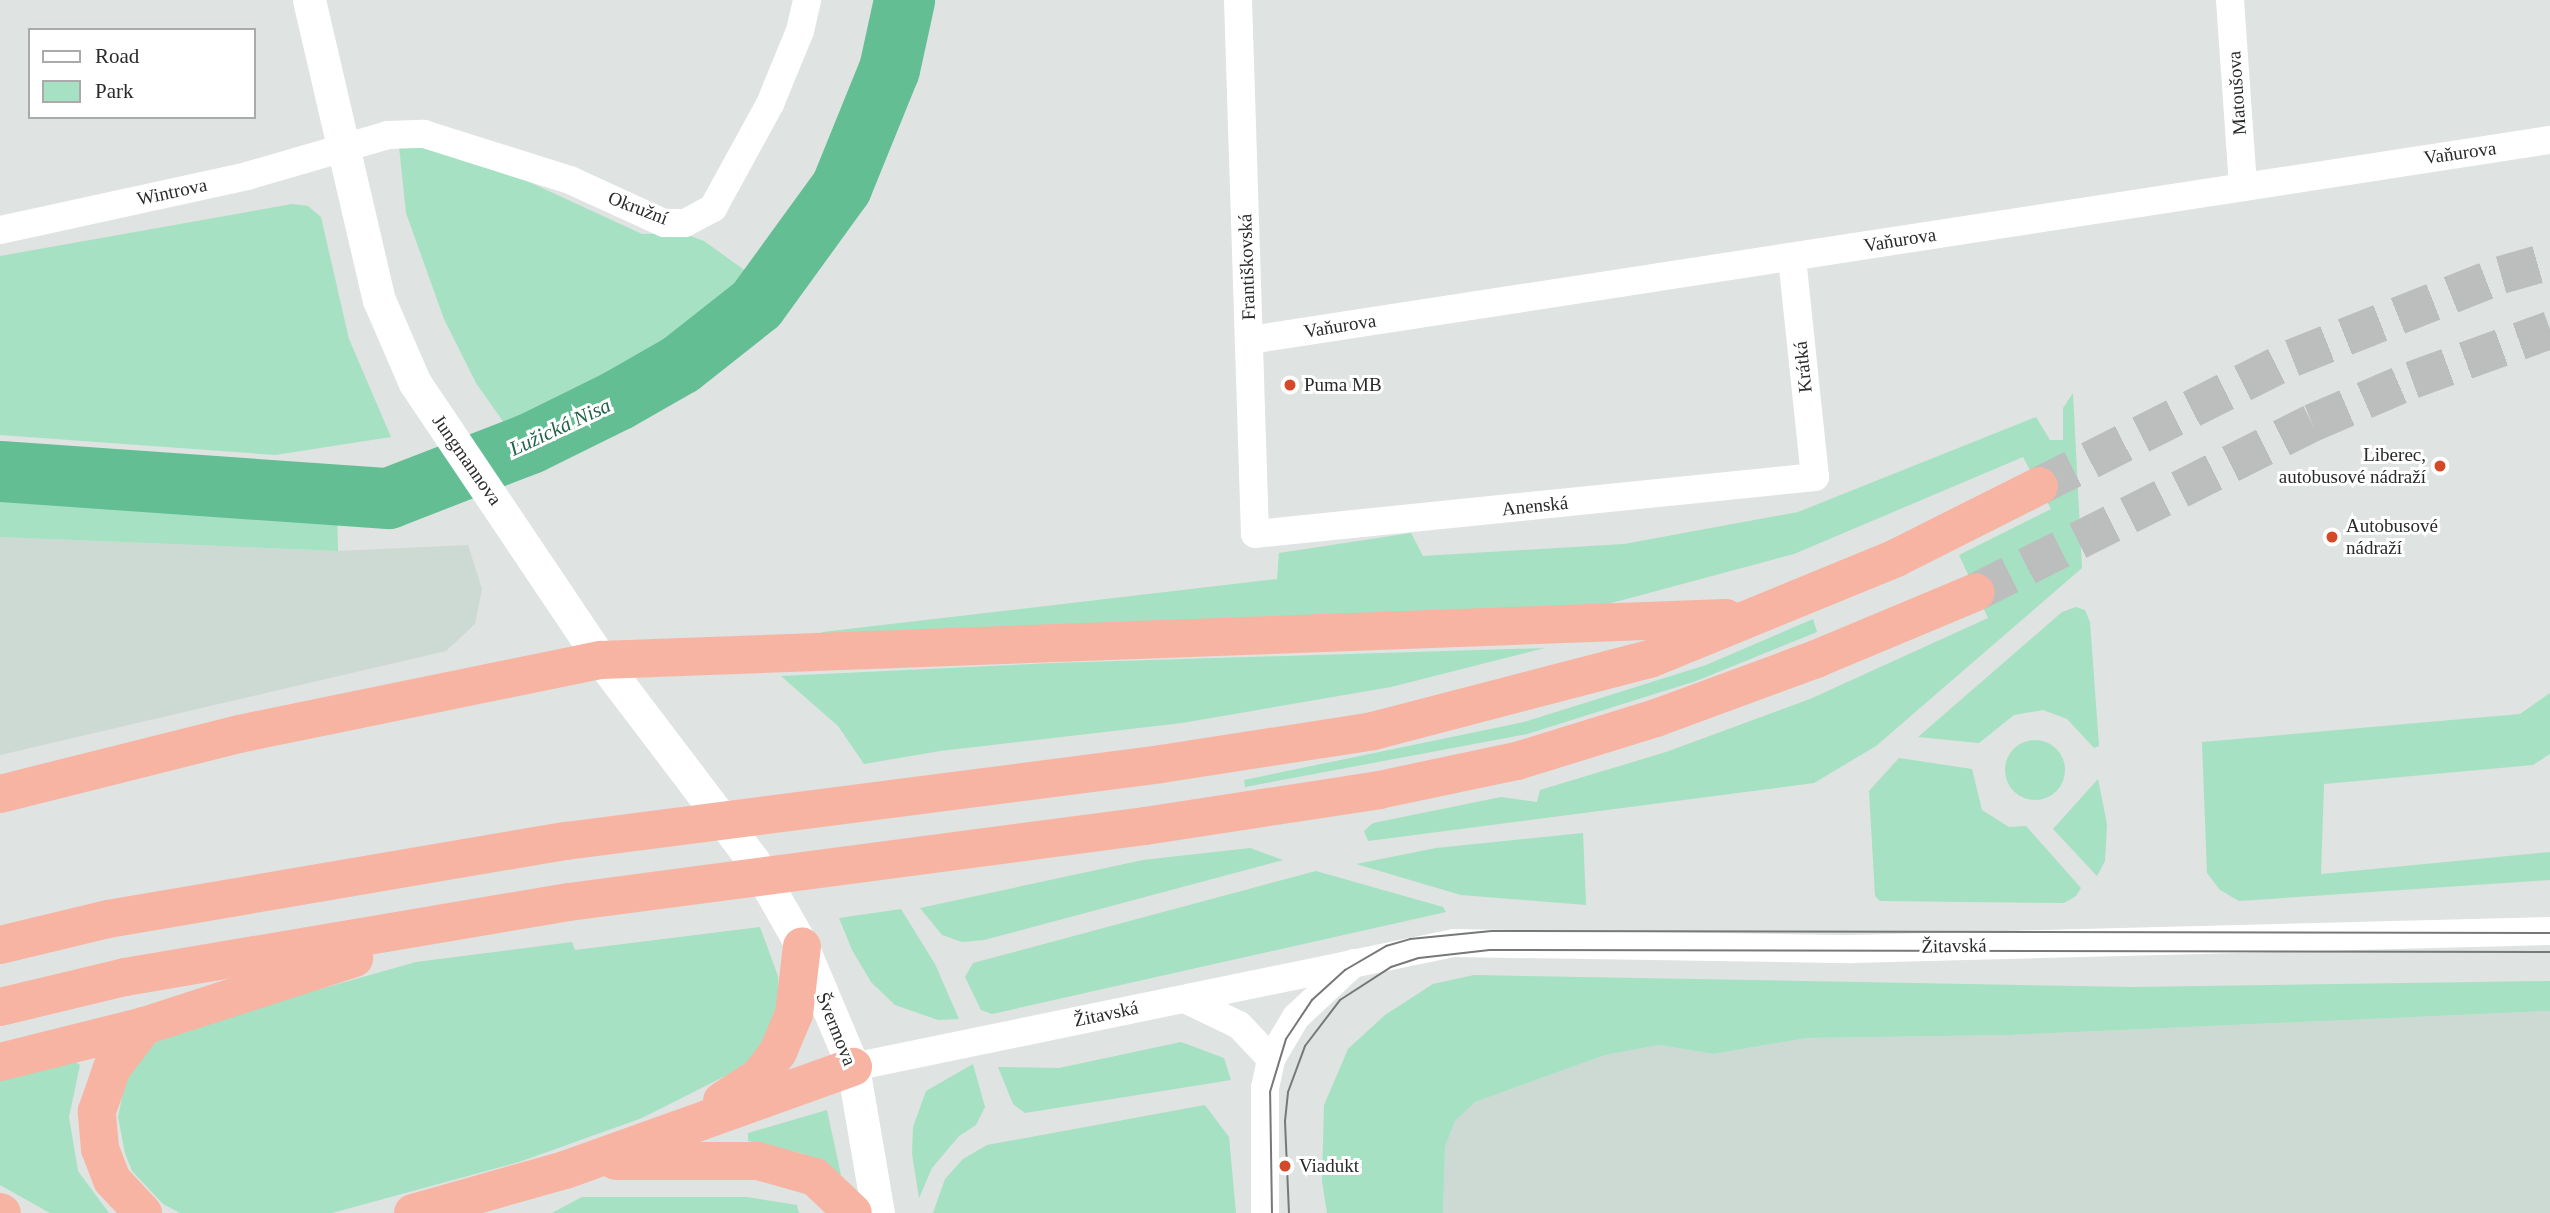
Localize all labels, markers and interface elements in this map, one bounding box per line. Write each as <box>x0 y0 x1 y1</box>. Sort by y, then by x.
legend <box>28 28 256 119</box>
text: Road <box>95 44 139 68</box>
street label: Matoušova <box>2223 50 2251 136</box>
text: Park <box>95 79 134 103</box>
street label: Vaňurova <box>2422 137 2498 169</box>
street label: Wintrova <box>135 173 209 211</box>
street label: Okružní <box>605 186 671 230</box>
street label: Františkovská <box>1234 213 1260 321</box>
street label: Vaňurova <box>1862 223 1938 257</box>
street label: Vaňurova <box>1302 309 1378 343</box>
street label: Krátká <box>1789 340 1817 394</box>
place label: Puma MB <box>1304 374 1382 396</box>
marker: Puma MB <box>1282 377 1298 393</box>
water label: Lužická Nisa <box>505 393 615 461</box>
street label: Jungmannova <box>427 410 507 510</box>
place label: Liberec, autobusové nádraží <box>2279 444 2426 488</box>
marker: Liberec, autobusové nádraží <box>2432 458 2448 474</box>
street label: Anenská <box>1501 491 1569 521</box>
place label: Autobusové nádraží <box>2346 515 2438 559</box>
marker: Autobusové nádraží <box>2324 529 2340 545</box>
street label: Žitavská <box>1921 934 1987 958</box>
street label: Švermova <box>811 989 861 1069</box>
street label: Žitavská <box>1072 996 1140 1032</box>
place label: Viadukt <box>1299 1155 1359 1177</box>
marker: Viadukt <box>1277 1158 1293 1174</box>

